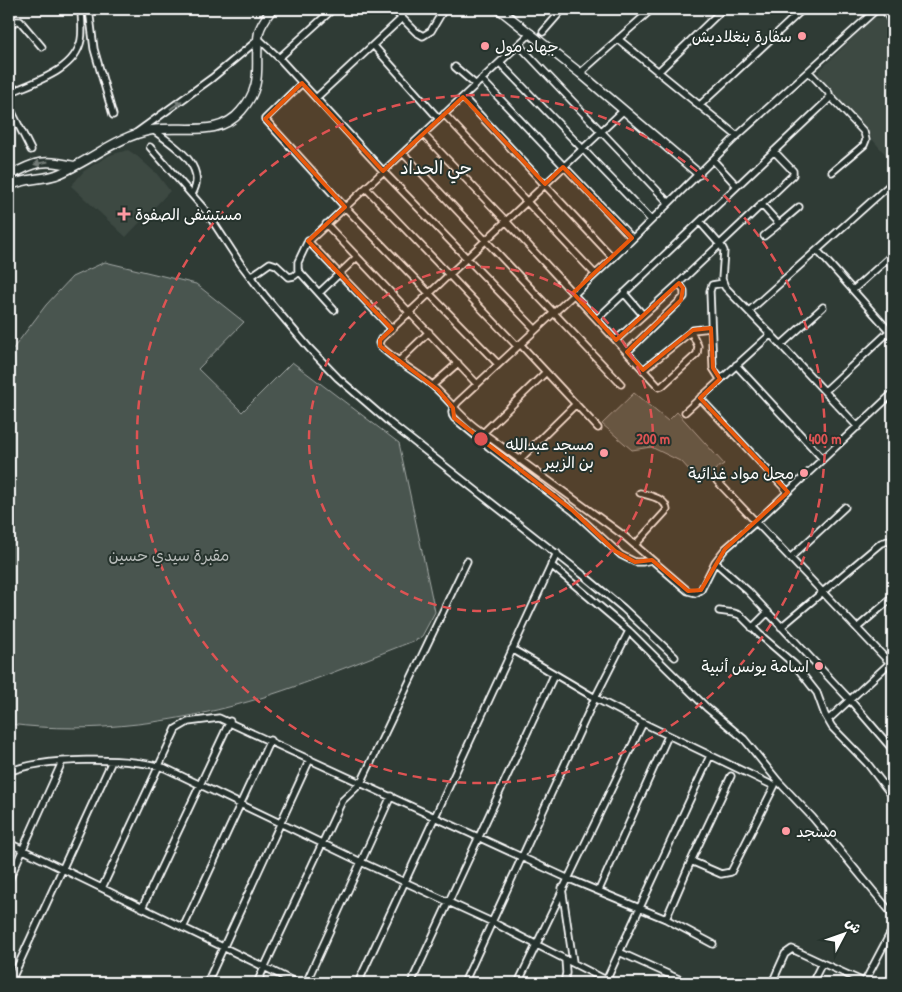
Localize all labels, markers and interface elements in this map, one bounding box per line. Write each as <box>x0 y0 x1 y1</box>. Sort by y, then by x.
place label: سفارة بنغلاديش <box>692 25 792 47</box>
marker: سفارة بنغلاديش <box>796 30 808 42</box>
place label: جهاد مول <box>495 35 559 57</box>
marker: جهاد مول <box>479 40 491 52</box>
one-way arrow <box>169 100 182 110</box>
district label: حي الحداد <box>400 155 472 184</box>
one-way arrow <box>33 159 48 167</box>
place label: مستشفى الصفوة <box>135 203 242 225</box>
marker: مستشفى الصفوة <box>117 207 131 221</box>
text: 200 m <box>636 428 670 449</box>
text: 400 m <box>809 428 841 449</box>
centre of rings <box>472 430 490 448</box>
place label: مسجد عبدالله بن الزبير <box>506 433 594 473</box>
marker: مسجد عبدالله بن الزبير <box>598 447 610 459</box>
place label: محل مواد غذائية <box>688 462 794 484</box>
marker: محل مواد غذائية <box>798 467 810 479</box>
park label: مقبرة سيدي حسين <box>109 544 229 567</box>
place label: اسامة يونس أنبية <box>701 655 809 677</box>
marker: اسامة يونس أنبية <box>813 660 825 672</box>
place label: مسجد <box>796 820 837 842</box>
marker: مسجد <box>780 825 792 837</box>
north arrow <box>820 910 870 960</box>
text: ش <box>842 913 866 937</box>

